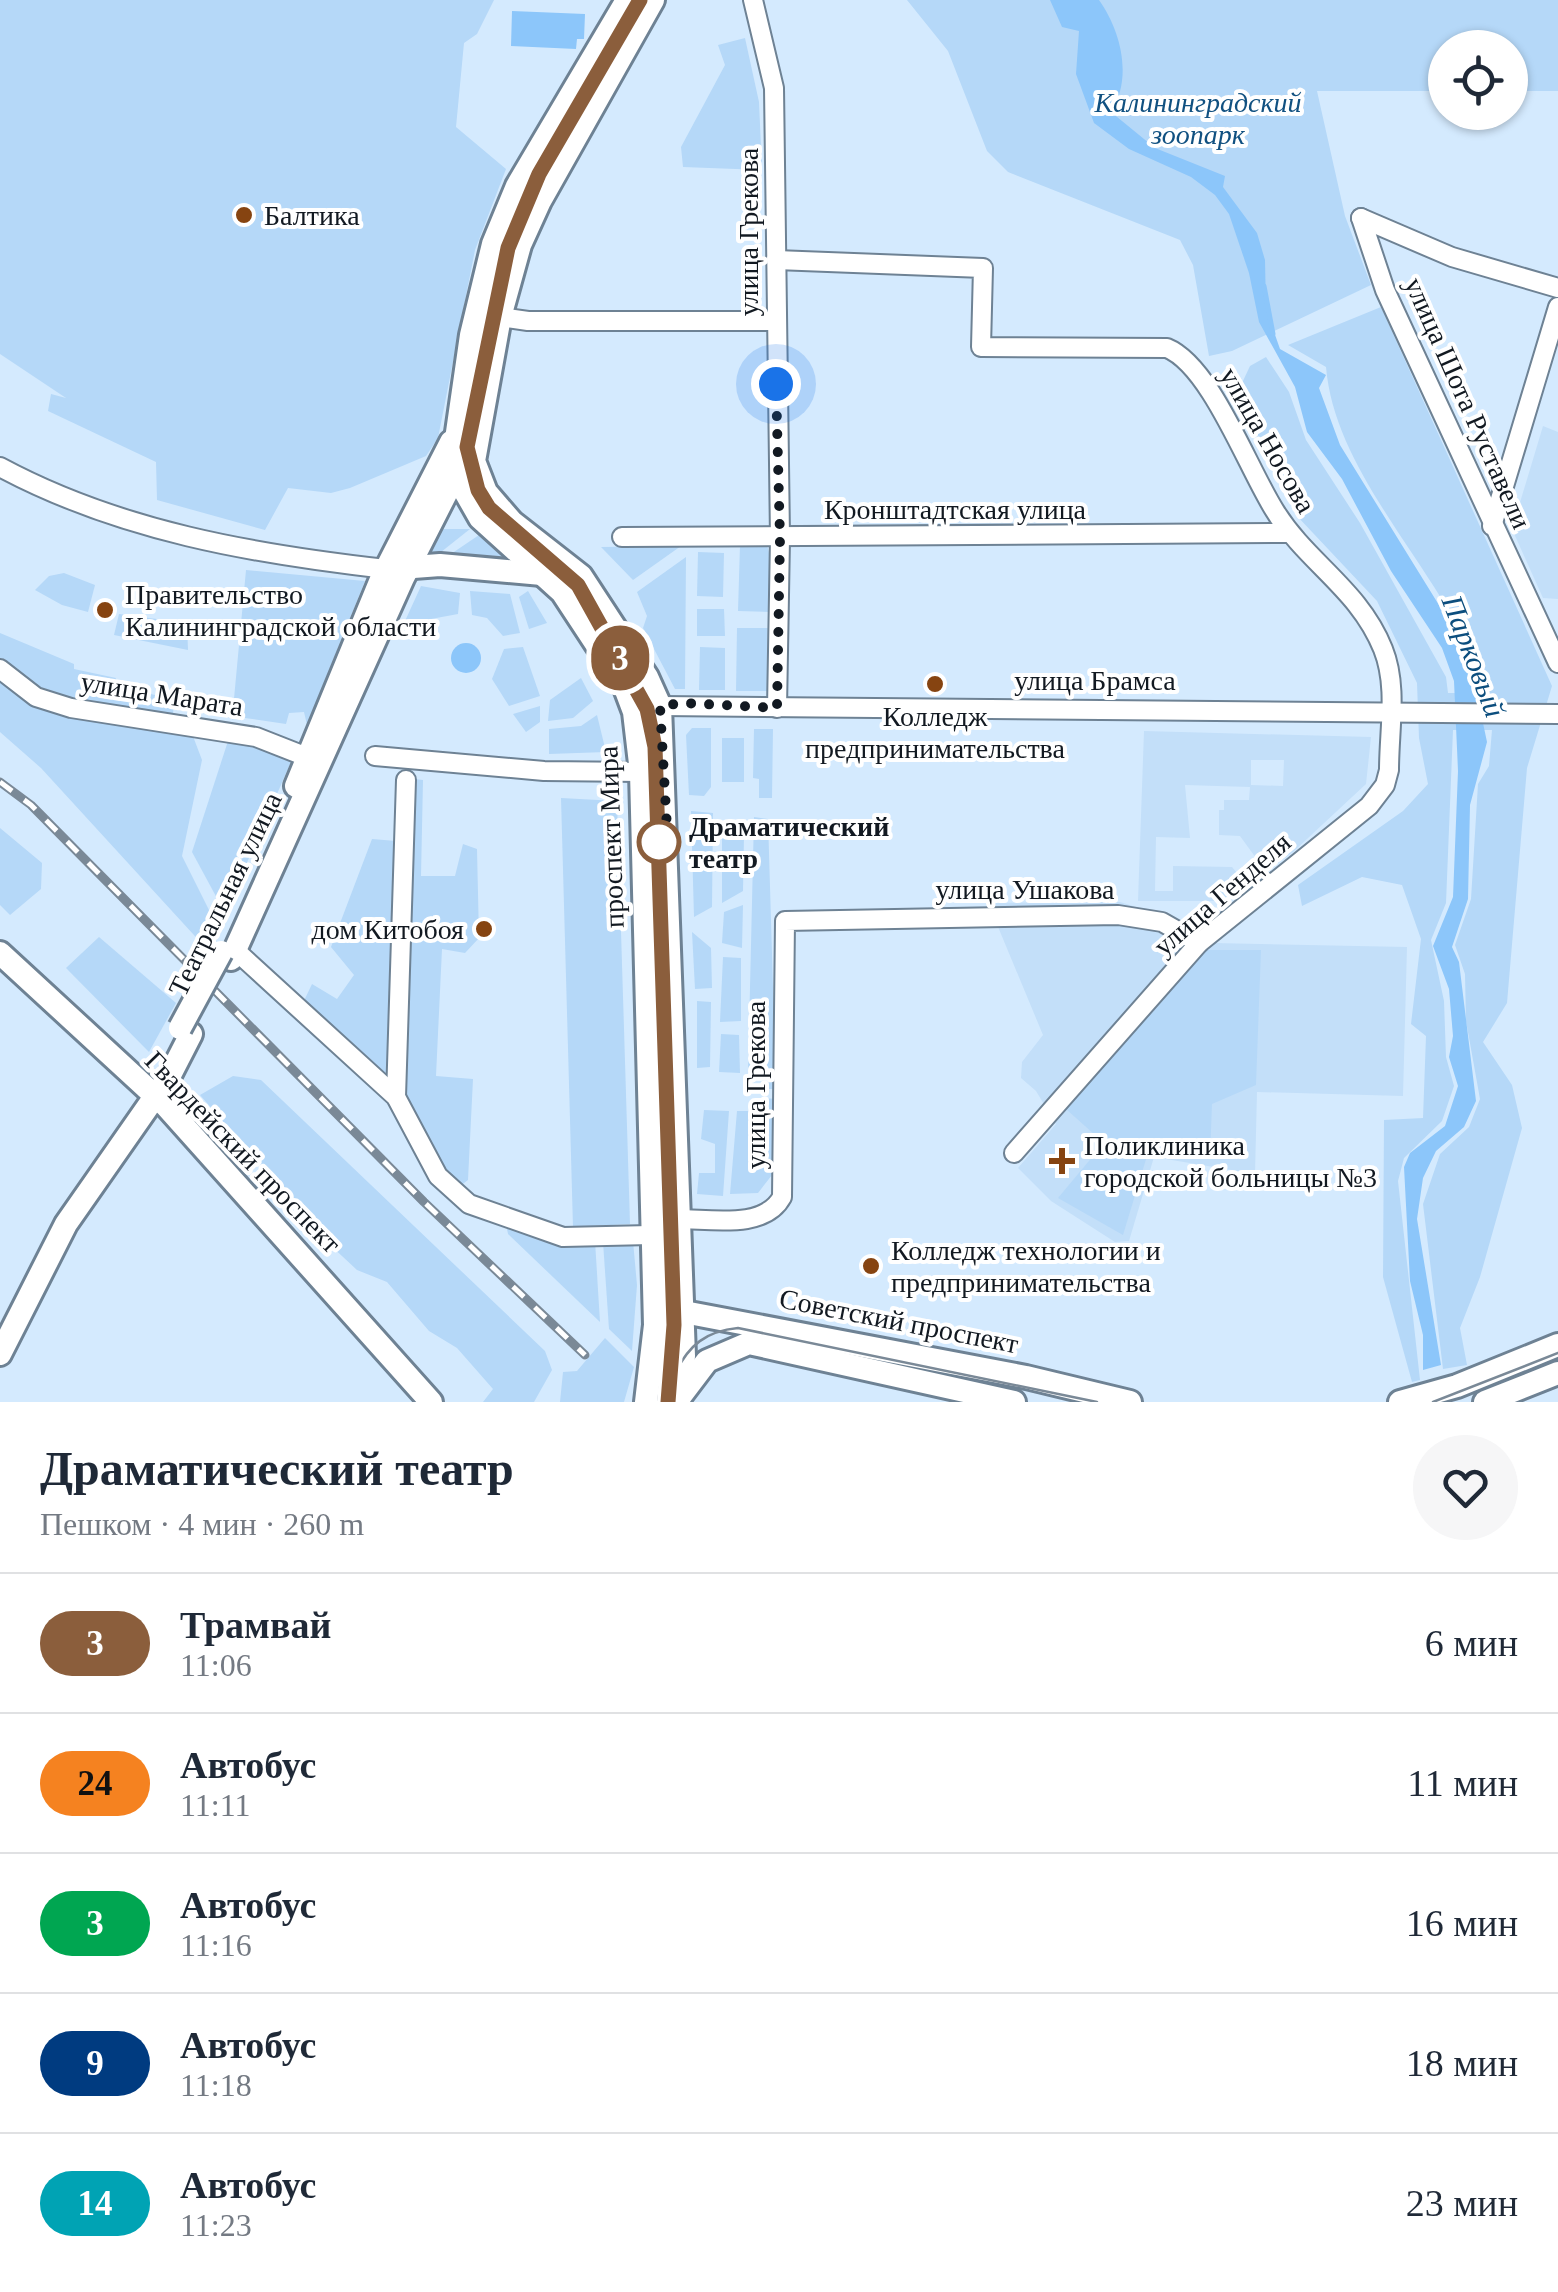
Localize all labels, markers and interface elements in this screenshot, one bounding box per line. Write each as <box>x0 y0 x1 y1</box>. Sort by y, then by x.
map controls <box>1428 30 1528 130</box>
button: locate <box>1428 30 1528 130</box>
park label: Калининградский зоопарк <box>1093 87 1302 150</box>
street label: улица Грекова <box>733 147 764 316</box>
place label: Балтика <box>264 200 360 231</box>
marker: Балтика <box>233 204 255 226</box>
street label: улица Шота Руставели <box>1399 273 1537 533</box>
your location <box>751 359 801 409</box>
street label: улица Носова <box>1214 362 1322 519</box>
street label: Кронштадтская улица <box>824 494 1087 525</box>
place label: Правительство Калининградской области <box>125 579 436 642</box>
water label: Парковый <box>1435 589 1512 722</box>
marker: Правительство Калининградской области <box>94 599 116 621</box>
line badge: 3 <box>588 626 652 690</box>
text: 3 <box>611 639 629 678</box>
street label: улица Брамса <box>1014 665 1176 696</box>
street label: улица Марата <box>78 666 246 722</box>
marker: Колледж предпринимательства <box>924 673 946 695</box>
place label: Колледж предпринимательства <box>805 701 1065 764</box>
street label: проспект Мира <box>592 745 630 929</box>
street label: Театральная улица <box>162 787 288 1001</box>
place label: Драматический театр <box>689 811 889 874</box>
marker: Драматический театр <box>638 821 680 863</box>
street label: улица Генделя <box>1147 826 1297 962</box>
street label: улица Ушакова <box>936 874 1115 905</box>
place label: дом Китобоя <box>311 914 464 945</box>
marker: дом Китобоя <box>473 918 495 940</box>
street label: улица Грекова <box>740 1000 771 1169</box>
street label: Гвардейский проспект <box>139 1045 347 1259</box>
place label: Поликлиника городской больницы №3 <box>1084 1130 1377 1193</box>
marker: Поликлиника городской больницы №3 <box>1049 1148 1075 1174</box>
place label: Колледж технологии и предпринимательства <box>891 1235 1161 1298</box>
marker: Колледж технологии и предпринимательства <box>860 1255 882 1277</box>
street label: Советский проспект <box>777 1283 1021 1359</box>
button: heart <box>1413 1435 1518 1540</box>
text: Драматический театр <box>40 1442 514 1495</box>
text: Пешком · 4 мин · 260 m <box>40 1506 364 1542</box>
text: Трамвай <box>180 1604 331 1646</box>
text: 6 мин <box>1425 1622 1518 1664</box>
text: 3 <box>86 1624 104 1663</box>
text: 11:06 <box>180 1647 252 1683</box>
text: Автобус <box>180 1744 316 1786</box>
text: 11 мин <box>1407 1762 1518 1804</box>
text: 24 <box>78 1764 113 1803</box>
text: 11:11 <box>180 1787 251 1823</box>
text: Автобус <box>180 1884 316 1926</box>
text: 16 мин <box>1406 1902 1518 1944</box>
text: 3 <box>86 1904 104 1943</box>
text: 11:16 <box>180 1927 252 1963</box>
text: Автобус <box>180 2024 316 2066</box>
text: 18 мин <box>1406 2042 1518 2084</box>
text: 9 <box>86 2044 104 2083</box>
text: 11:18 <box>180 2067 252 2103</box>
text: Автобус <box>180 2164 316 2206</box>
text: 23 мин <box>1406 2182 1518 2224</box>
text: 14 <box>78 2184 113 2223</box>
text: 11:23 <box>180 2207 252 2243</box>

